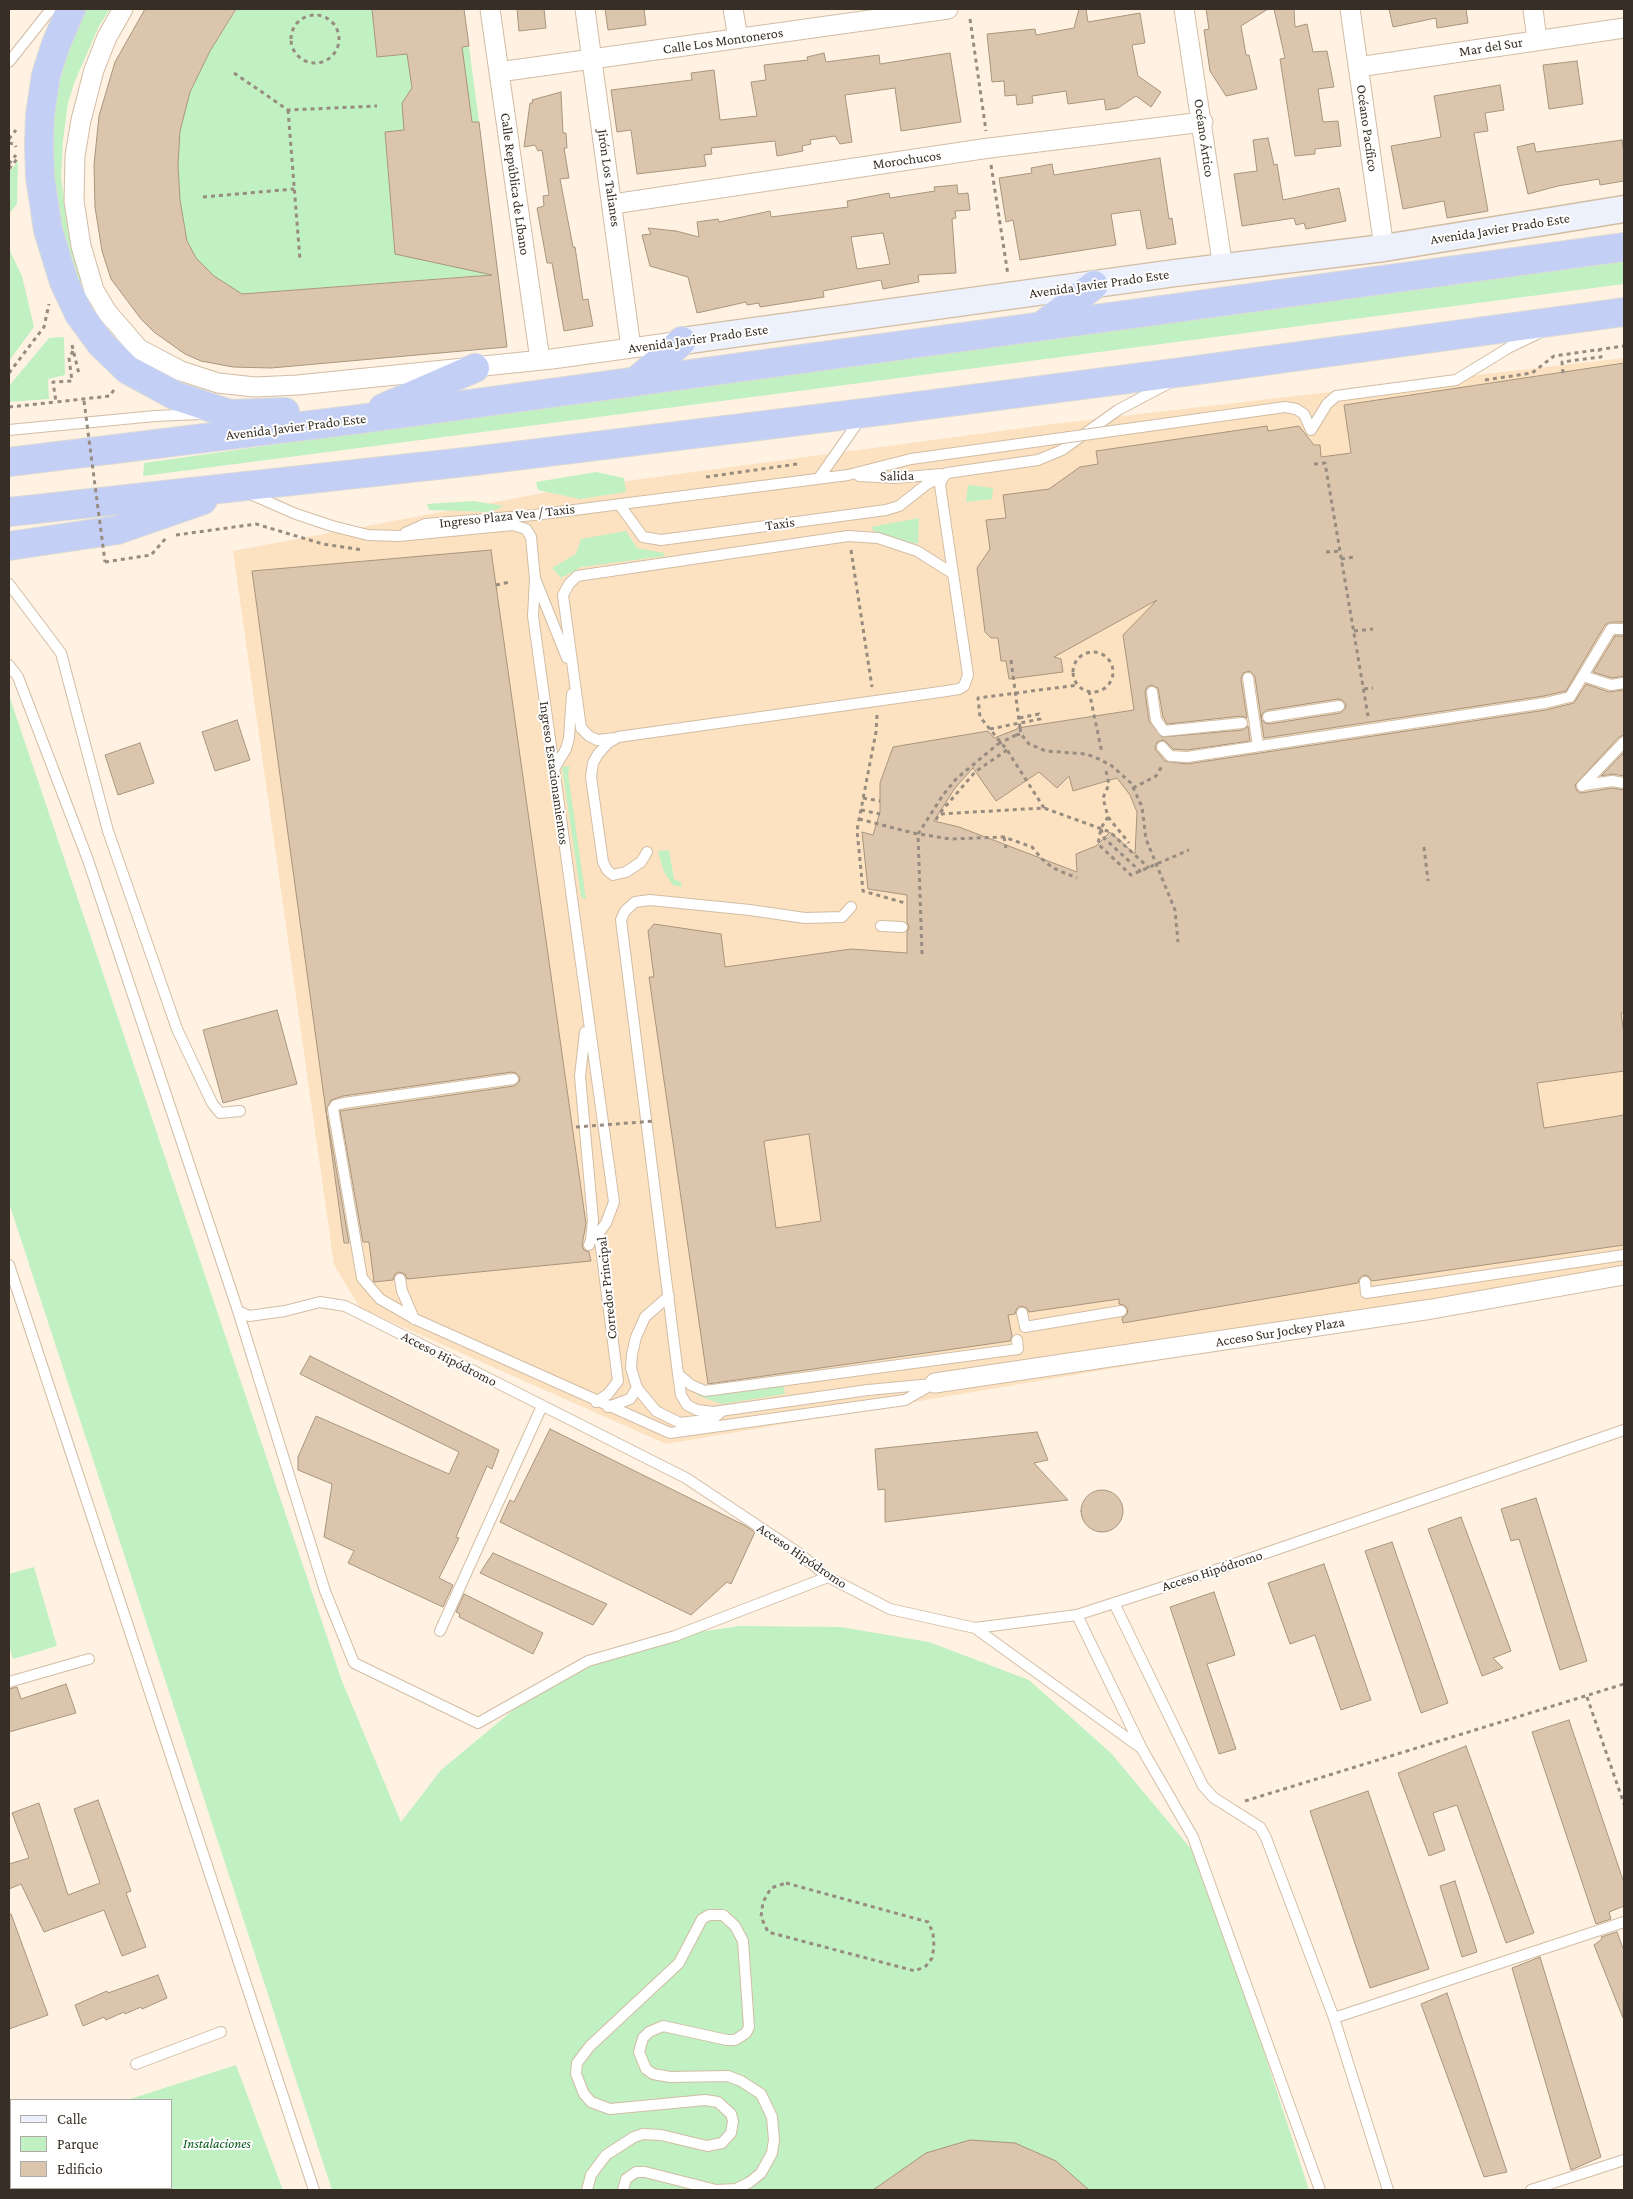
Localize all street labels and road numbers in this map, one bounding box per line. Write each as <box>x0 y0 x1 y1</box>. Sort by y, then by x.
street label: Calle Los Montoneros <box>662 24 784 58</box>
street label: Mar del Sur <box>1458 34 1524 60</box>
street label: Océano Pacífico <box>1353 83 1381 173</box>
street label: Océano Ártico <box>1190 98 1218 178</box>
street label: Calle República de Líbano <box>497 112 533 256</box>
street label: Jirón Los Talianes <box>594 128 624 228</box>
street label: Morochucos <box>872 147 942 173</box>
street label: Avenida Javier Prado Este <box>1429 210 1571 248</box>
street label: Avenida Javier Prado Este <box>1028 266 1170 302</box>
street label: Avenida Javier Prado Este <box>627 321 769 357</box>
street label: Avenida Javier Prado Este <box>225 410 367 444</box>
street label: Salida <box>880 467 914 485</box>
street label: Ingreso Plaza Vea / Taxis <box>438 501 576 531</box>
street label: Taxis <box>764 514 796 534</box>
street label: Ingreso Estacionamientos <box>536 700 572 846</box>
street label: Corredor Principal <box>593 1236 621 1340</box>
street label: Acceso Sur Jockey Plaza <box>1214 1313 1346 1351</box>
street label: Acceso Hipódromo <box>398 1328 500 1390</box>
street label: Acceso Hipódromo <box>754 1520 850 1592</box>
street label: Acceso Hipódromo <box>1159 1547 1265 1595</box>

